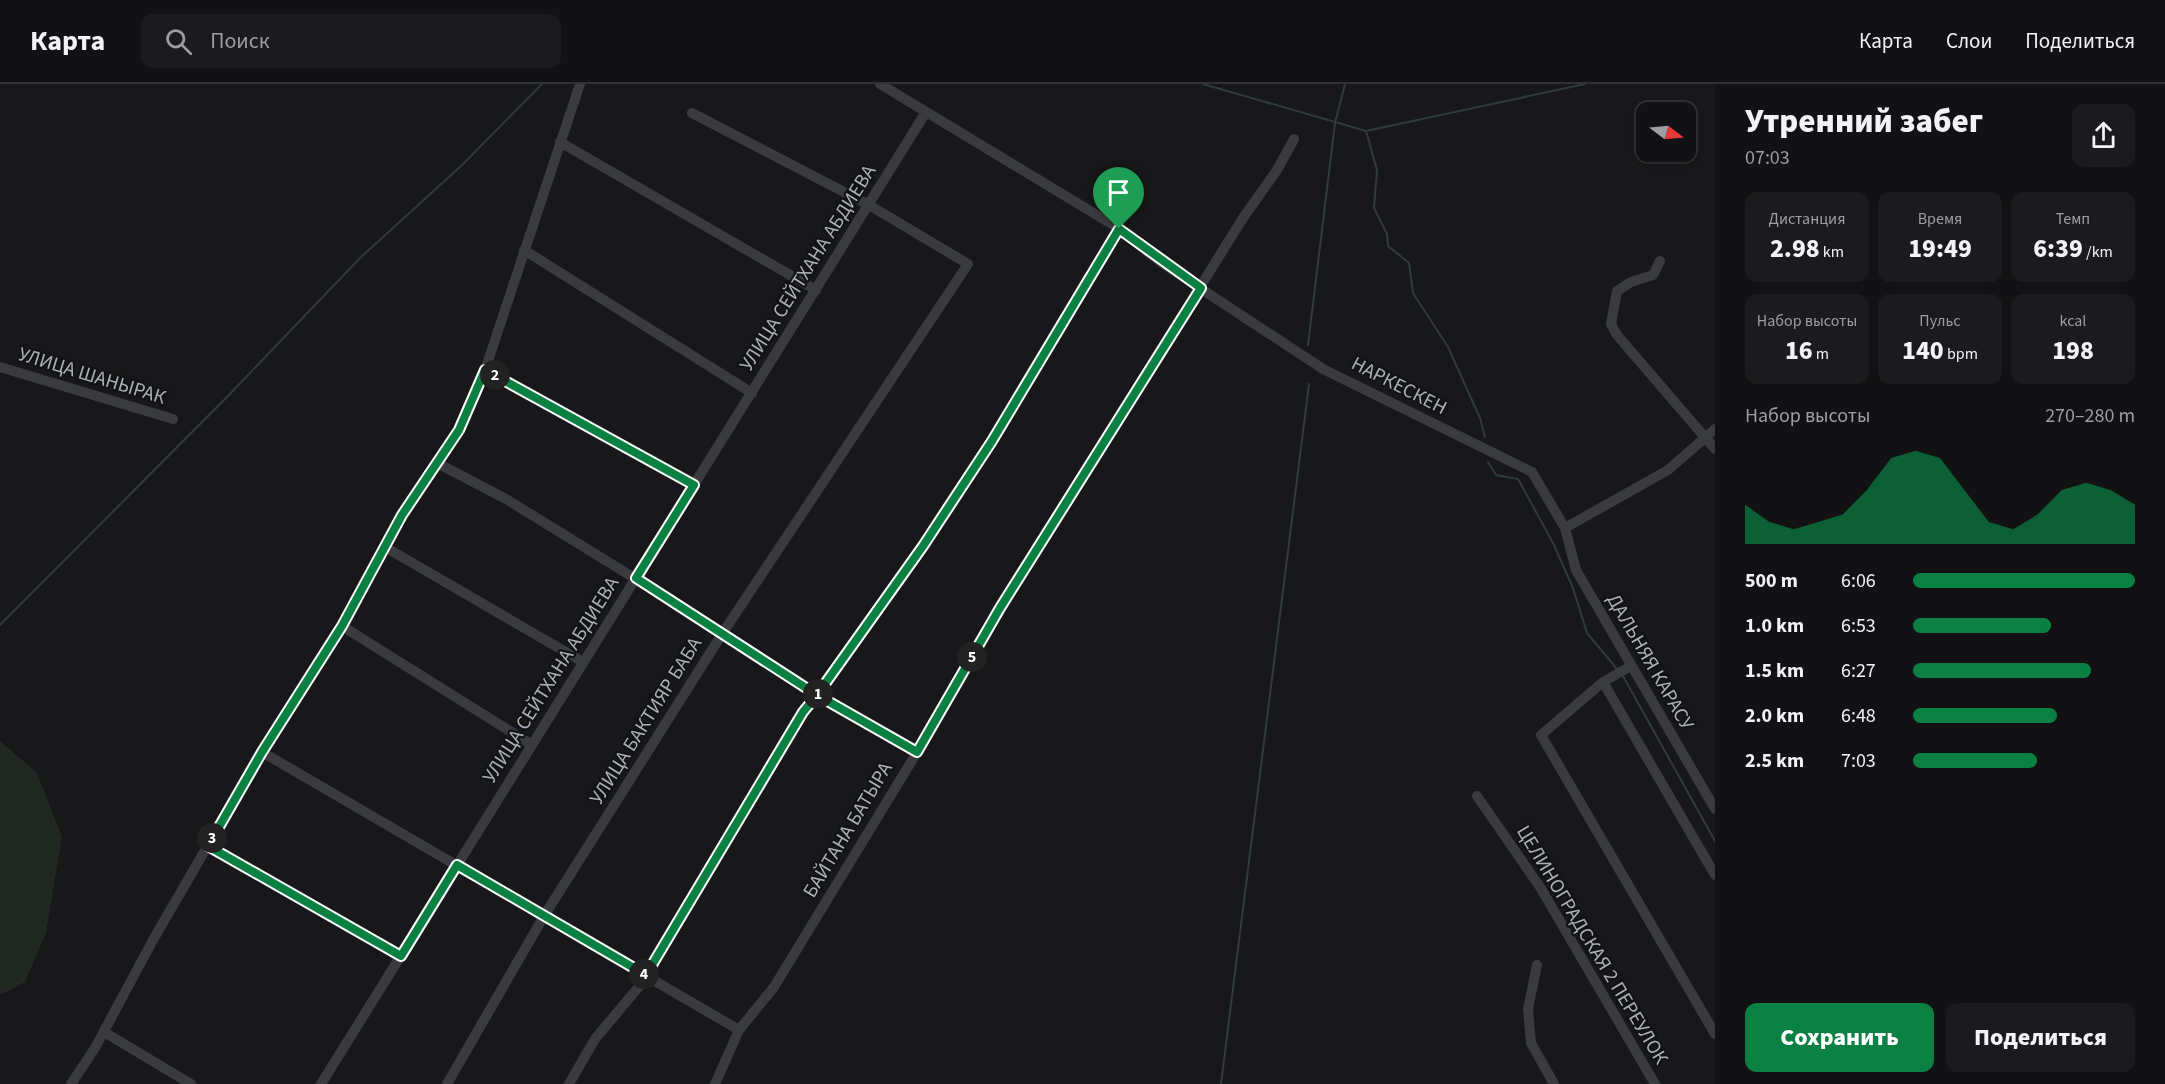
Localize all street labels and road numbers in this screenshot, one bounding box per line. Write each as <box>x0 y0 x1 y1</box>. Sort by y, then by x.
street label: УЛИЦА СЕЙТХАНА АБДИЕВА <box>733 159 883 376</box>
street label: УЛИЦА ШАНЫРАК <box>15 340 170 412</box>
street label: НАРКЕСКЕН <box>1346 350 1452 422</box>
street label: УЛИЦА СЕЙТХАНА АБДИЕВА <box>476 571 626 788</box>
street label: ДАЛЬНЯЯ КАРАСУ <box>1600 589 1701 736</box>
street label: УЛИЦА БАКТИЯР БАБА <box>583 632 709 810</box>
street label: БАЙТАНА БАТЫРА <box>796 757 900 903</box>
street label: ЦЕЛИНОГРАДСКАЯ 2 ПЕРЕУЛОК <box>1509 820 1675 1070</box>

